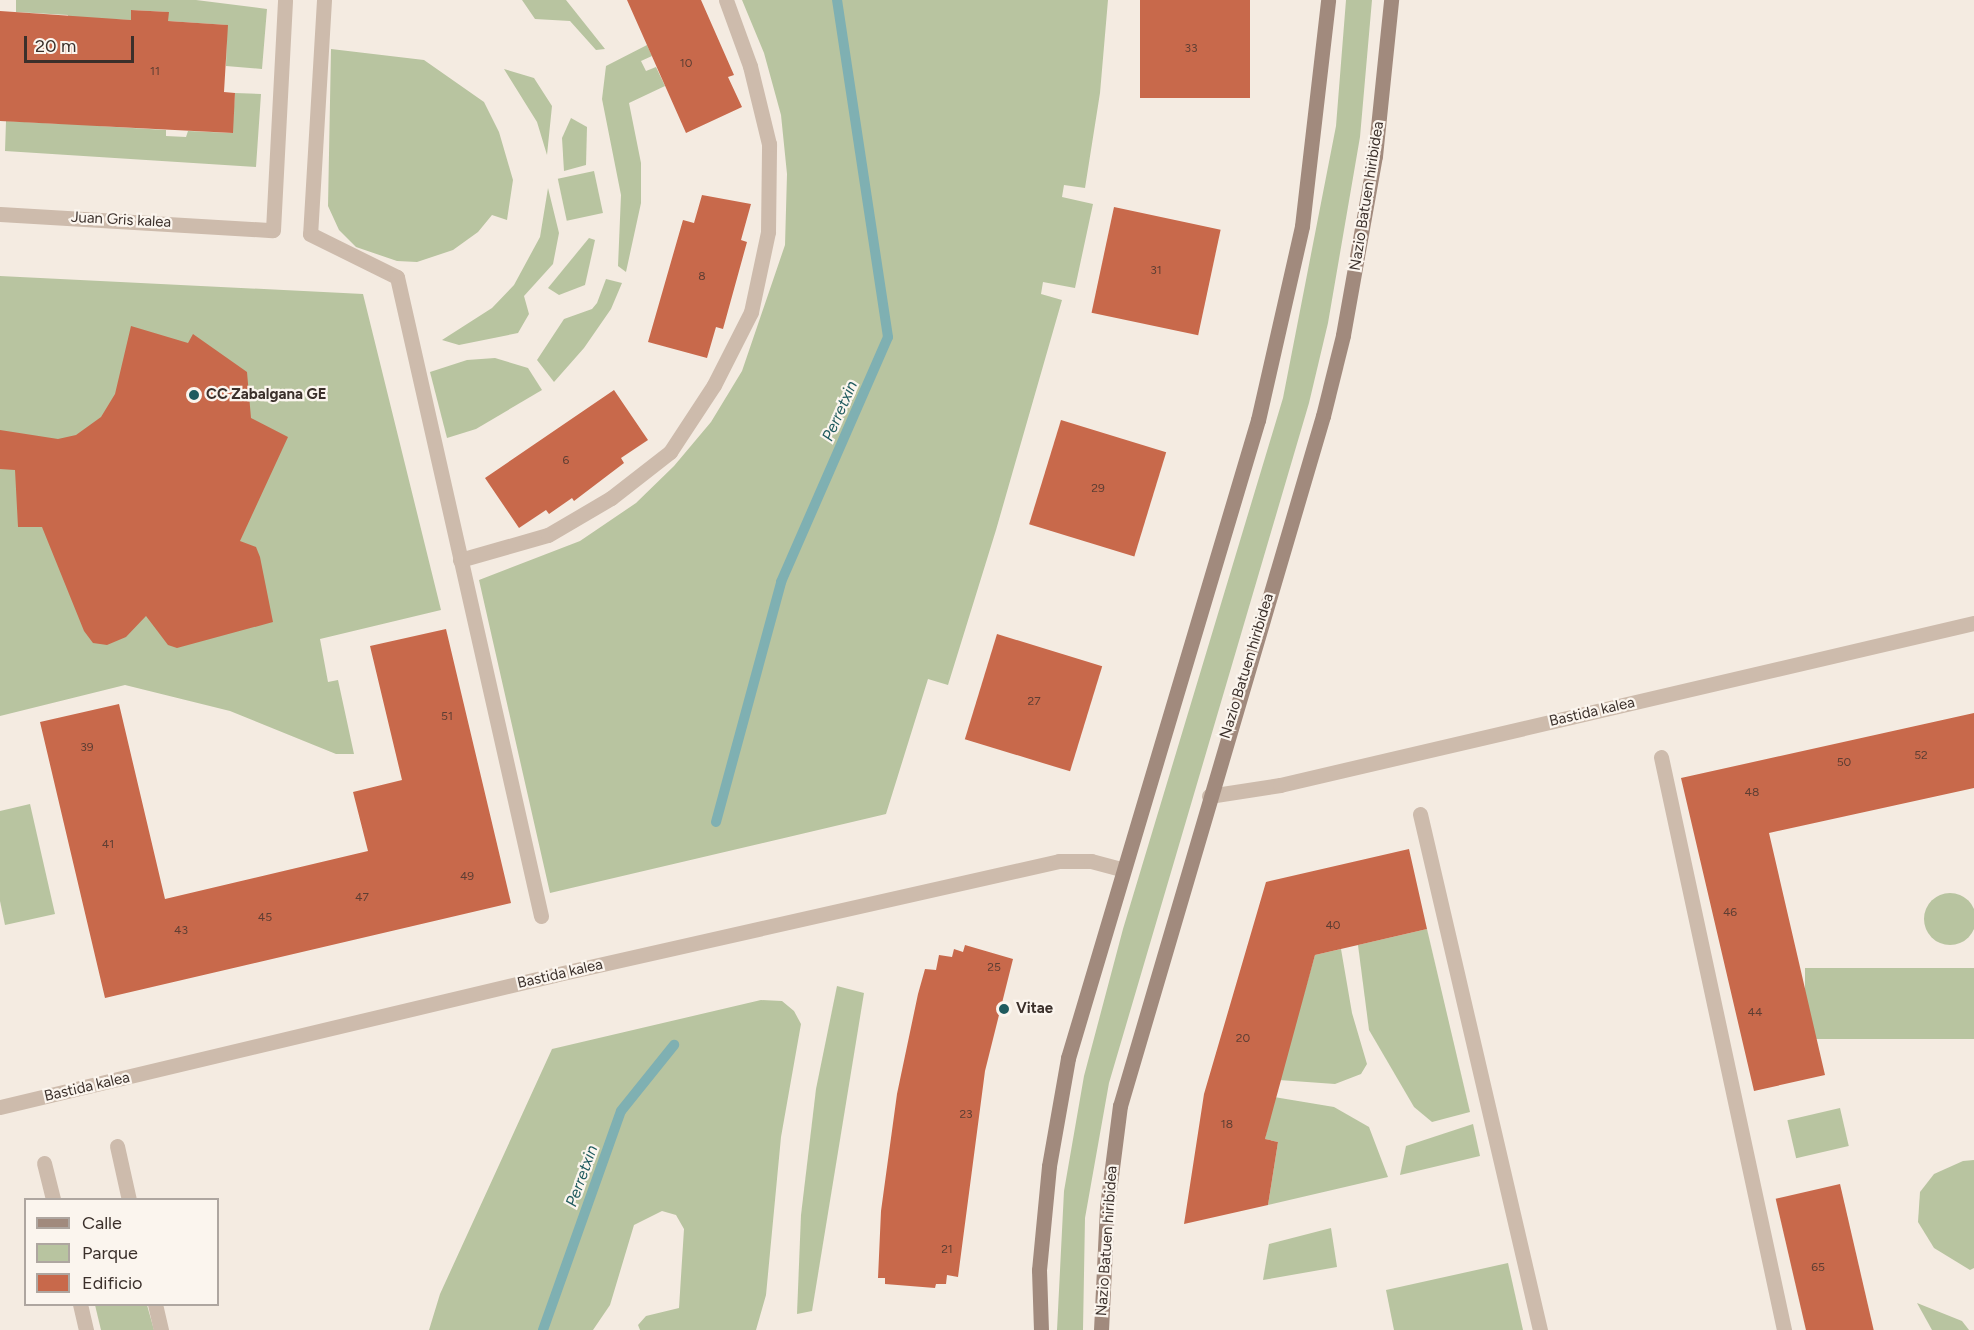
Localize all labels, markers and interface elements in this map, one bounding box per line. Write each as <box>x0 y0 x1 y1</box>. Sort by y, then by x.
scale bar <box>27 24 136 62</box>
text: 20 m <box>35 35 76 57</box>
house number: 33 <box>1184 42 1198 56</box>
house number: 10 <box>680 57 692 71</box>
house number: 11 <box>150 65 160 79</box>
street label: Nazio Batuen hiribidea <box>1346 120 1388 272</box>
street label: Juan Gris kalea <box>70 208 172 232</box>
house number: 31 <box>1150 264 1162 278</box>
house number: 8 <box>698 270 706 284</box>
water label: Perretxin <box>818 378 862 444</box>
place label: CC Zabalgana GE <box>206 386 326 404</box>
marker: CC Zabalgana GE <box>187 388 201 402</box>
house number: 6 <box>563 454 569 468</box>
house number: 29 <box>1091 482 1105 496</box>
street label: Nazio Batuen hiribidea <box>1216 591 1278 741</box>
street label: Bastida kalea <box>1548 693 1636 731</box>
house number: 27 <box>1027 695 1041 709</box>
house number: 51 <box>441 710 453 724</box>
house number: 39 <box>80 741 94 755</box>
house number: 52 <box>1914 749 1928 763</box>
house number: 50 <box>1837 756 1851 770</box>
house number: 48 <box>1745 786 1759 800</box>
house number: 41 <box>102 838 114 852</box>
house number: 49 <box>460 870 474 884</box>
house number: 47 <box>355 891 369 905</box>
house number: 46 <box>1723 906 1737 920</box>
house number: 45 <box>258 911 272 925</box>
house number: 40 <box>1325 919 1341 933</box>
house number: 43 <box>174 924 188 938</box>
street label: Bastida kalea <box>516 955 604 993</box>
house number: 25 <box>987 961 1001 975</box>
place label: Vitae <box>1016 1000 1053 1018</box>
marker: Vitae <box>997 1002 1011 1016</box>
house number: 44 <box>1748 1006 1762 1020</box>
house number: 20 <box>1236 1032 1250 1046</box>
street label: Bastida kalea <box>43 1068 131 1106</box>
house number: 23 <box>959 1108 973 1122</box>
house number: 18 <box>1221 1118 1233 1132</box>
water label: Perretxin <box>562 1143 602 1209</box>
street label: Nazio Batuen hiribidea <box>1093 1165 1121 1317</box>
legend <box>24 1198 219 1306</box>
text: Calle <box>82 1212 122 1234</box>
text: Parque <box>82 1242 138 1264</box>
house number: 21 <box>941 1243 953 1257</box>
house number: 65 <box>1811 1261 1825 1275</box>
text: Edificio <box>82 1272 143 1294</box>

